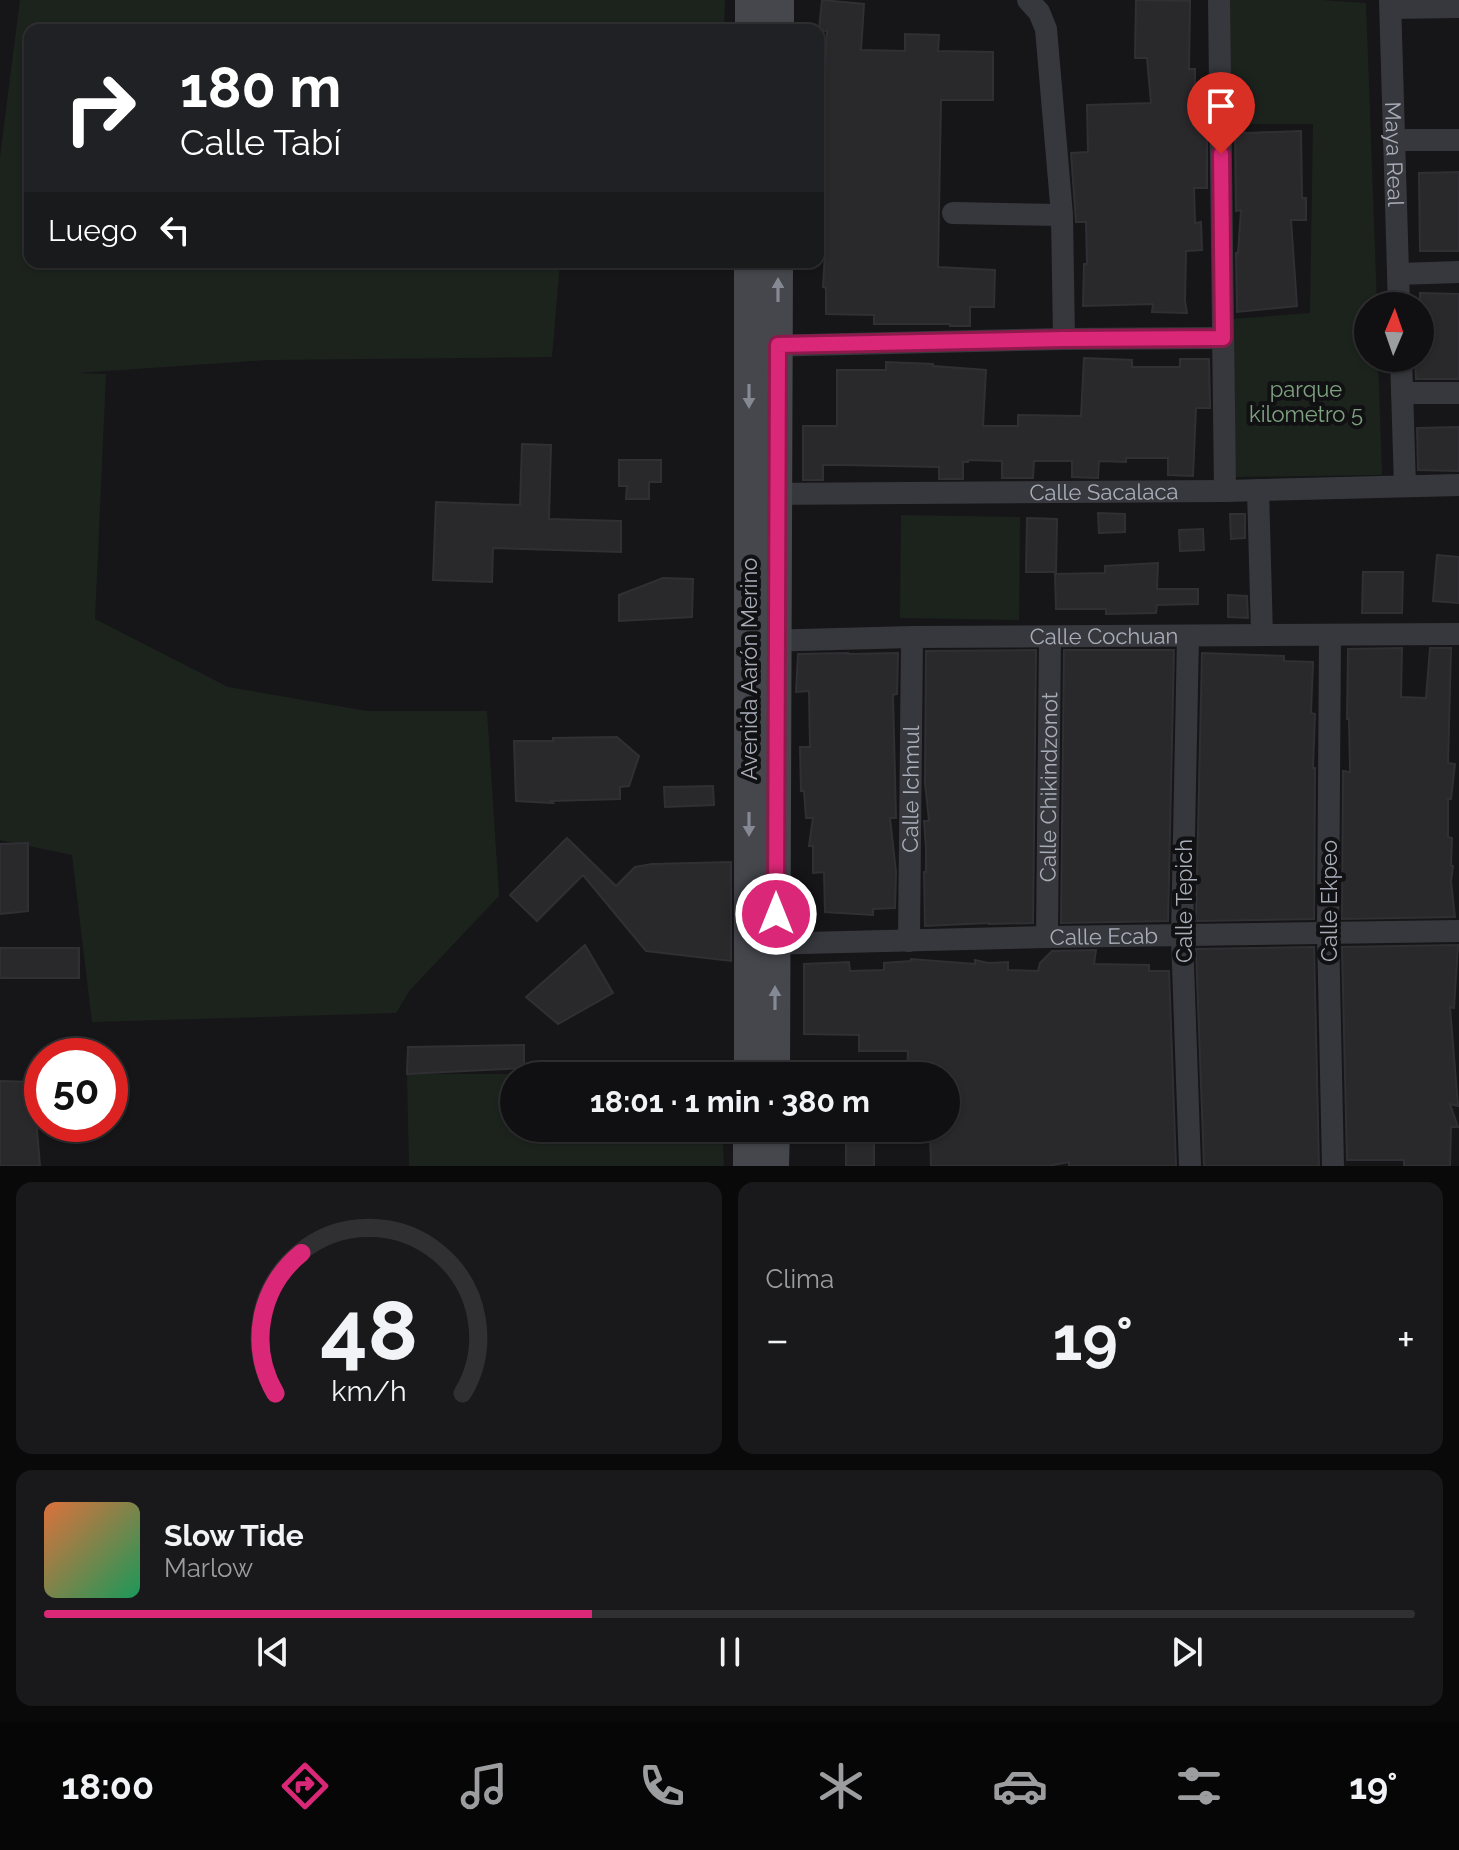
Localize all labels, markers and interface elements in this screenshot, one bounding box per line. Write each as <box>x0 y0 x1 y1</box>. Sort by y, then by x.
text: 180 m <box>180 54 341 120</box>
icon: right <box>48 56 152 160</box>
pin <box>1187 72 1255 154</box>
icon: arrive <box>1199 84 1243 128</box>
street label: Maya Real <box>1380 101 1409 207</box>
text: Calle Tabí <box>180 121 341 163</box>
icon: left <box>153 208 197 252</box>
text: Luego <box>48 213 137 248</box>
one-way arrow <box>772 277 784 302</box>
north arrow <box>1354 292 1434 372</box>
map controls <box>1354 292 1434 372</box>
park label: parque kilometro 5 <box>1249 376 1363 427</box>
one-way arrow <box>743 384 755 409</box>
street label: Calle Sacalaca <box>1029 478 1179 505</box>
street label: Avenida Aarón Merino <box>736 558 762 780</box>
street label: Calle Cochuan <box>1030 623 1178 649</box>
street label: Calle Chikindzonot <box>1035 691 1062 882</box>
street label: Calle Ichmul <box>897 725 924 853</box>
one-way arrow <box>743 812 755 837</box>
street label: Calle Tepich <box>1171 839 1197 963</box>
street label: Calle Ekpeo <box>1316 840 1342 962</box>
position arrow <box>734 872 818 956</box>
street label: Calle Ecab <box>1050 922 1158 950</box>
one-way arrow <box>769 985 781 1010</box>
speed limit sign: 50 <box>24 1038 128 1142</box>
text: 18:01 · 1 min · 380 m <box>590 1084 870 1119</box>
text: Clima <box>766 1264 834 1294</box>
text: 48 <box>320 1282 418 1379</box>
text: 19° <box>1053 1304 1133 1374</box>
text: − <box>766 1314 789 1365</box>
text: + <box>1397 1314 1415 1365</box>
text: km/h <box>331 1374 406 1408</box>
text: Slow Tide <box>164 1518 304 1553</box>
text: Marlow <box>164 1553 253 1583</box>
icon: previous <box>251 1630 295 1674</box>
icon: pause <box>708 1630 752 1674</box>
icon: next <box>1165 1630 1209 1674</box>
icon: directions <box>277 1758 333 1814</box>
icon: music <box>456 1758 512 1814</box>
icon: phone <box>634 1758 690 1814</box>
icon: climate <box>813 1758 869 1814</box>
icon: car <box>992 1758 1048 1814</box>
icon: filters <box>1171 1758 1227 1814</box>
text: 18:00 <box>61 1765 154 1807</box>
text: 19° <box>1349 1765 1398 1807</box>

